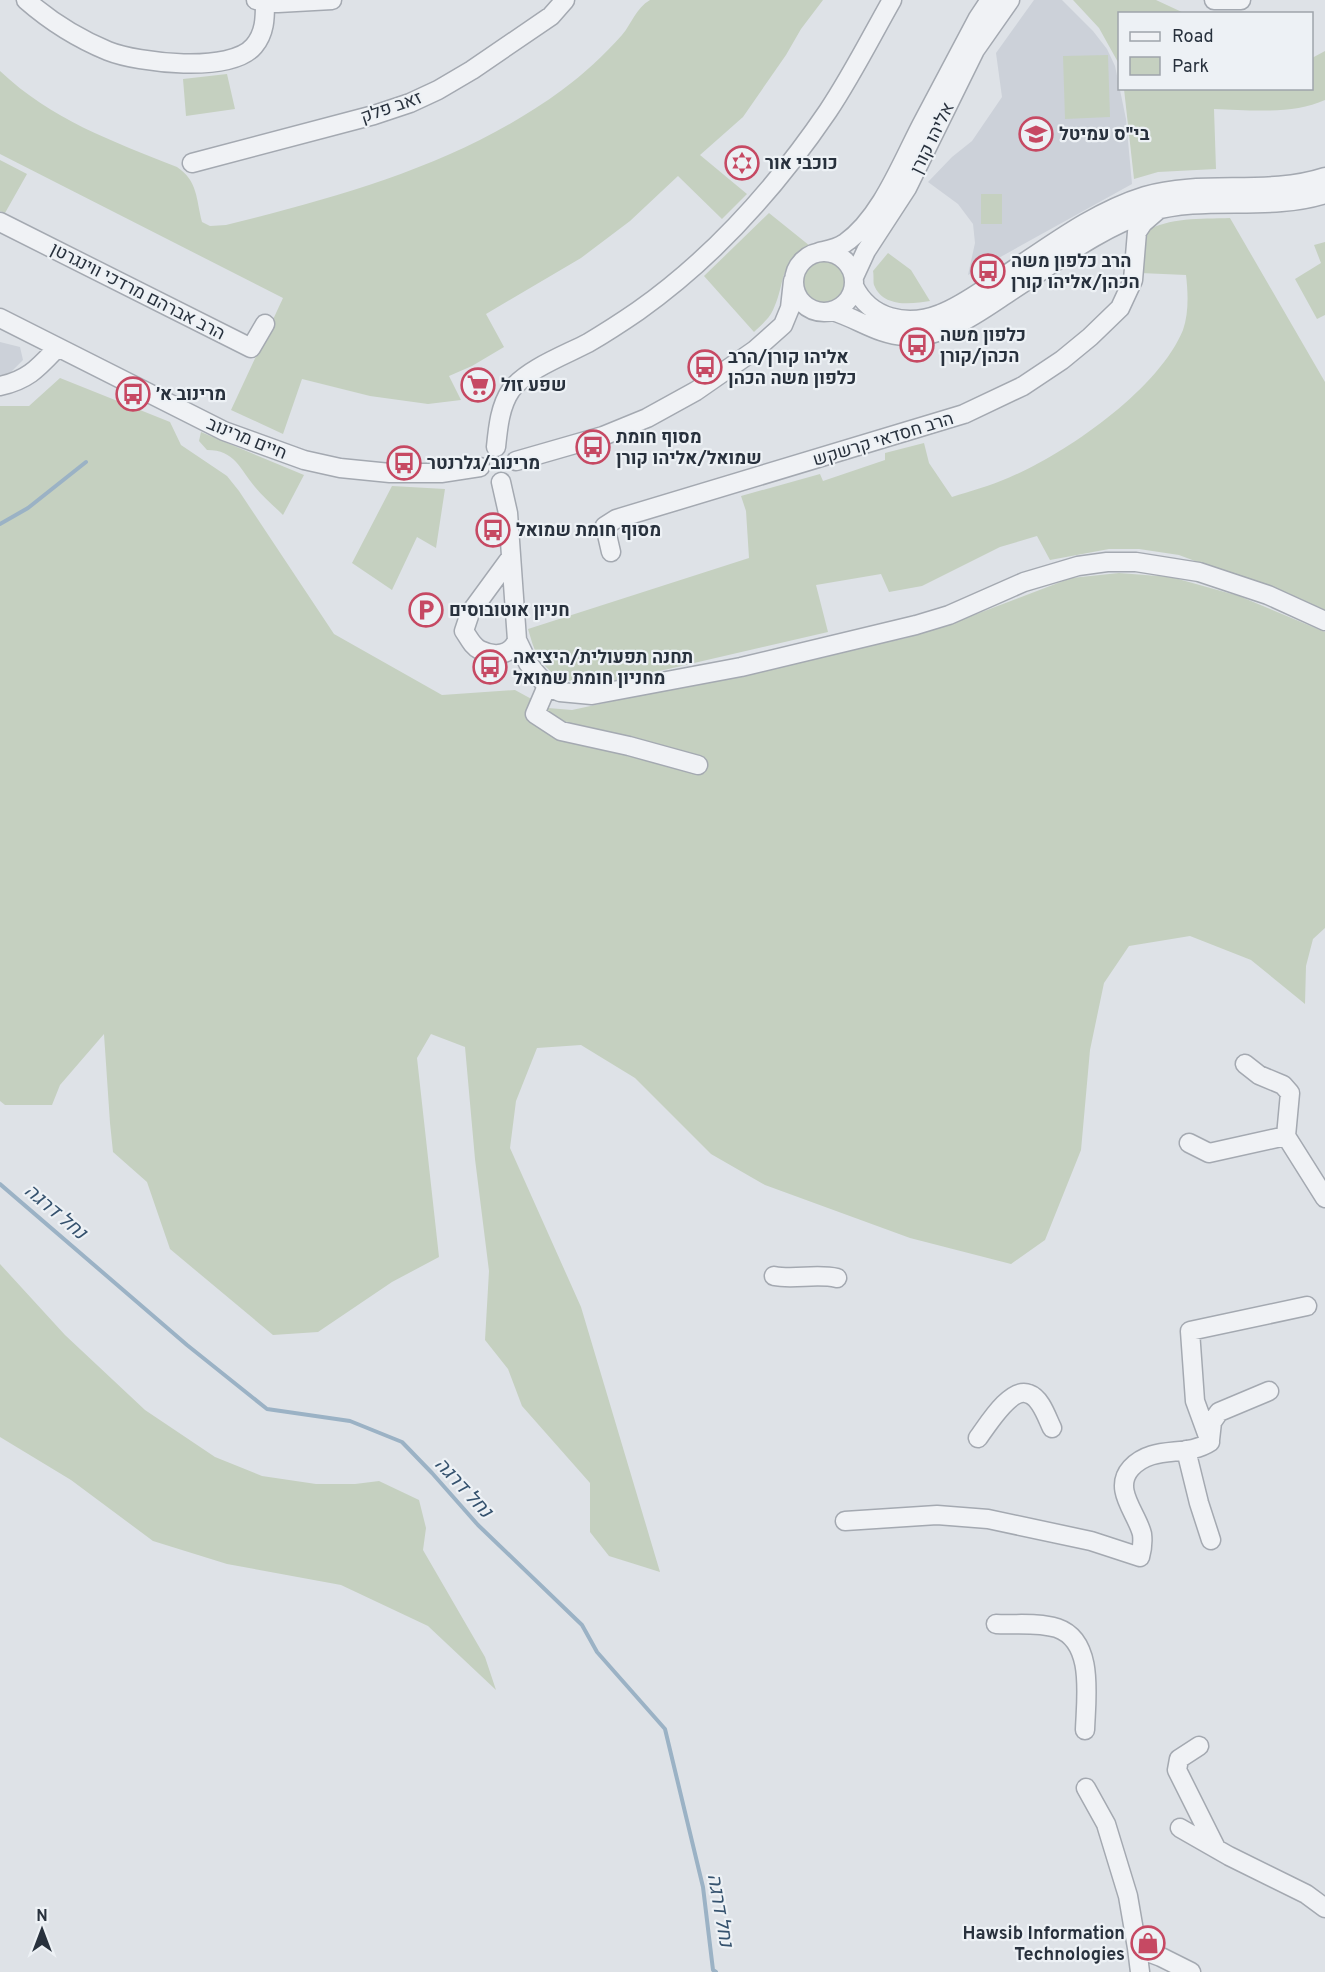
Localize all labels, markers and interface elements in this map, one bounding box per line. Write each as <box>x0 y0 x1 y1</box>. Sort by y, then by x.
legend <box>1118 12 1313 90</box>
text: Road <box>1172 26 1214 49</box>
text: Park <box>1172 56 1209 79</box>
street label: זאב פלק <box>358 87 425 130</box>
street label: אליהו קורן <box>906 99 961 178</box>
school or university icon: בי"ס עמיטל <box>1018 116 1054 152</box>
place label: בי"ס עמיטל <box>1059 124 1150 147</box>
synagogue icon: כוכבי אור <box>724 145 760 181</box>
place label: כוכבי אור <box>765 153 838 176</box>
street label: הרב אברהם מרדכי ווינגרטן <box>46 238 228 346</box>
place label: הרב כלפון משה הכהן/אליהו קורן <box>1011 251 1140 295</box>
bus stop icon: הרב כלפון משה הכהן/אליהו קורן <box>970 253 1006 289</box>
place label: כלפון משה הכהן/קורן <box>940 325 1026 369</box>
bus stop icon: כלפון משה הכהן/קורן <box>899 327 935 363</box>
place label: אליהו קורן/הרב כלפון משה הכהן <box>728 347 856 391</box>
bus stop icon: אליהו קורן/הרב כלפון משה הכהן <box>687 349 723 385</box>
supermarket icon: שפע זול <box>460 367 496 403</box>
place label: שפע זול <box>501 375 566 398</box>
bus stop icon: מרינוב א׳ <box>115 376 151 412</box>
place label: מרינוב א׳ <box>156 384 226 407</box>
street label: הרב חסדאי קרשקש <box>810 408 957 473</box>
street label: חיים מרינוב <box>203 413 290 466</box>
place label: מסוף חומת שמואל/אליהו קורן <box>616 427 762 471</box>
bus stop icon: מסוף חומת שמואל/אליהו קורן <box>575 429 611 465</box>
bus stop icon: מרינוב/גלרנטר <box>386 445 422 481</box>
place label: מרינוב/גלרנטר <box>427 453 540 476</box>
bus stop icon: מסוף חומת שמואל <box>475 512 511 548</box>
place label: מסוף חומת שמואל <box>516 520 661 543</box>
parking icon: חניון אוטובוסים <box>408 592 444 628</box>
place label: חניון אוטובוסים <box>449 600 570 623</box>
place label: תחנה תפעולית/היציאה מחניון חומת שמואל <box>513 647 693 691</box>
bus stop icon: תחנה תפעולית/היציאה מחניון חומת שמואל <box>472 649 508 685</box>
water label: נחל דרגה <box>18 1179 93 1247</box>
water label: נחל דרגה <box>428 1452 498 1526</box>
water label: נחל דרגה <box>700 1872 739 1951</box>
north arrow <box>12 1900 72 1960</box>
text: N <box>36 1907 48 1927</box>
place label: Hawsib Information Technologies <box>962 1923 1125 1967</box>
shop icon: Hawsib Information Technologies <box>1130 1925 1166 1961</box>

